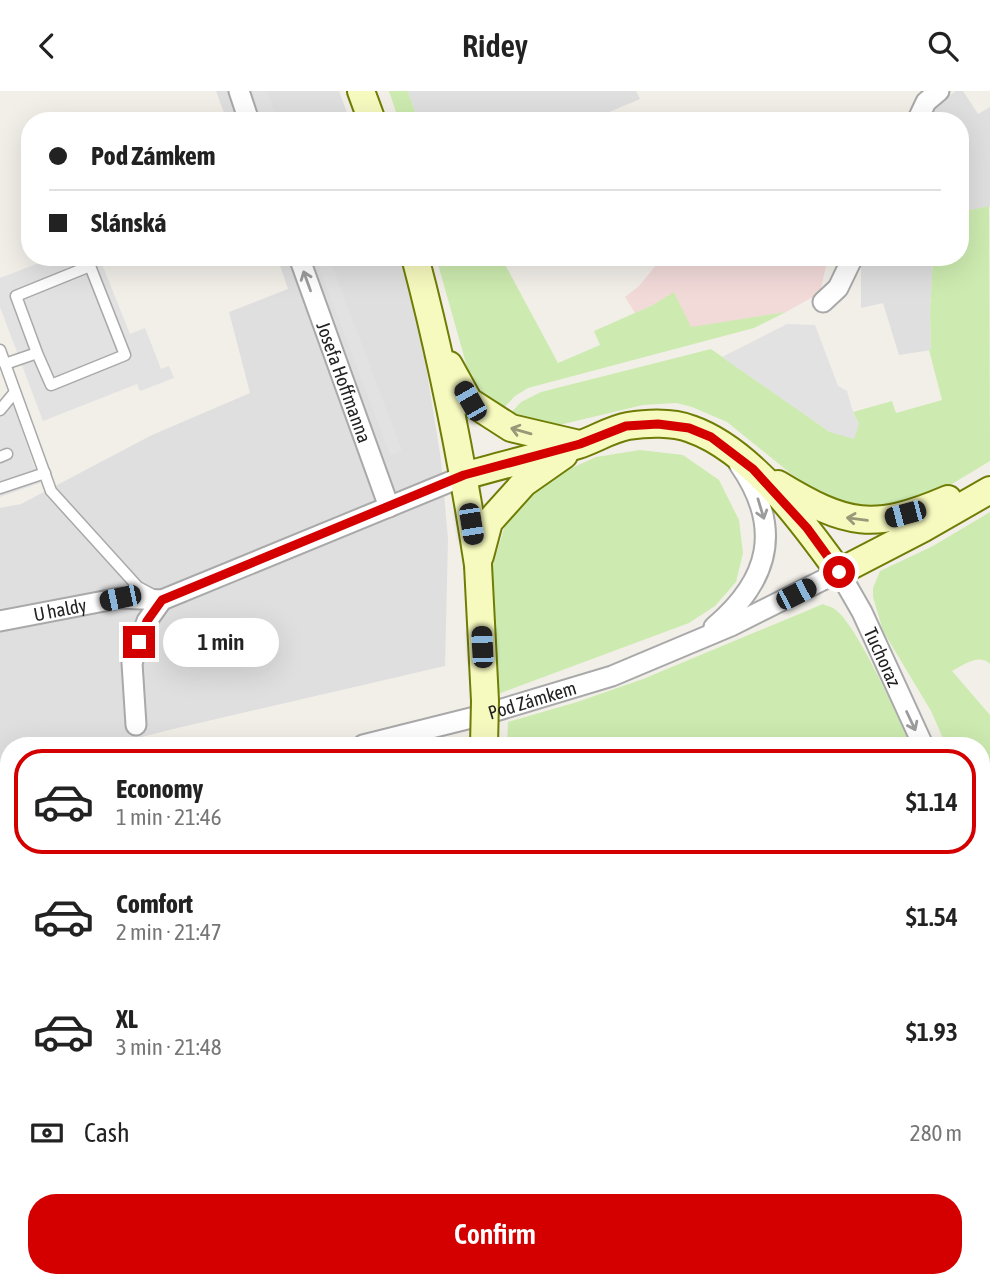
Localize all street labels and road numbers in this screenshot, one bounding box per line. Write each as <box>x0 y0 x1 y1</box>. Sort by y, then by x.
street label: Josefa Hoffmanna <box>312 319 376 446</box>
street label: U haldy <box>32 594 88 625</box>
street label: Tuchoraz <box>860 624 906 690</box>
street label: Pod Zámkem <box>485 676 579 724</box>

